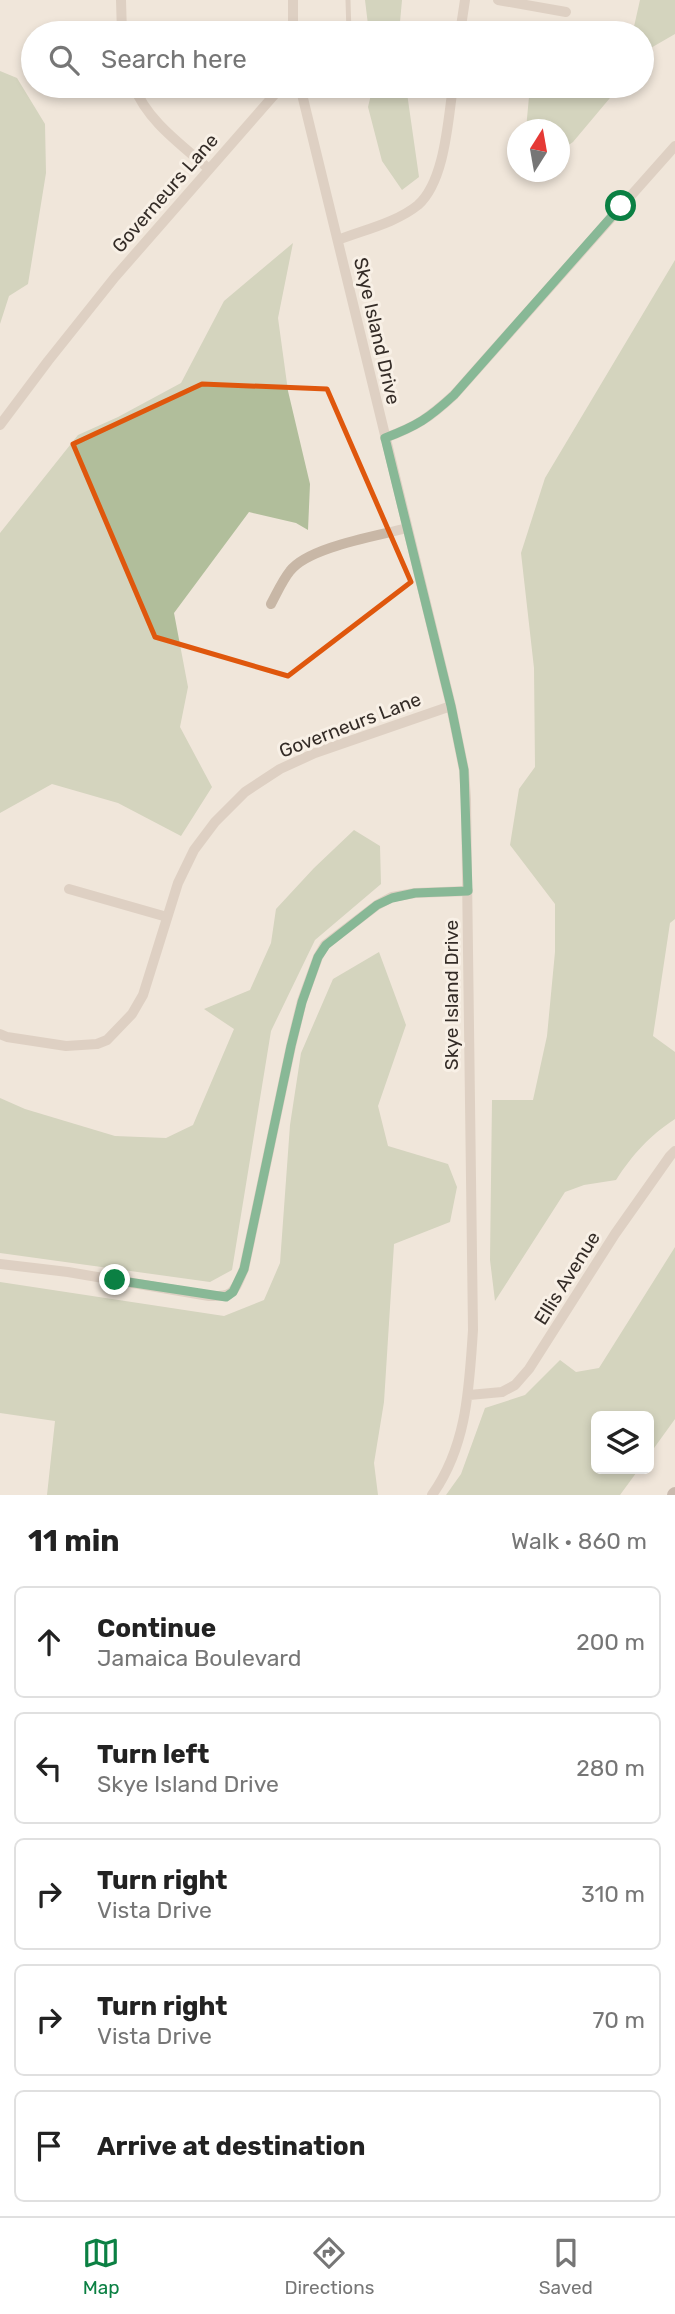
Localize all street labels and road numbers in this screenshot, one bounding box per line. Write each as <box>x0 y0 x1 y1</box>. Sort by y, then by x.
street label: Governeurs Lane <box>107 129 223 257</box>
street label: Skye Island Drive <box>349 255 405 407</box>
street label: Governeurs Lane <box>276 687 424 763</box>
street label: Skye Island Drive <box>440 920 463 1070</box>
street label: Ellis Avenue <box>529 1227 605 1329</box>

